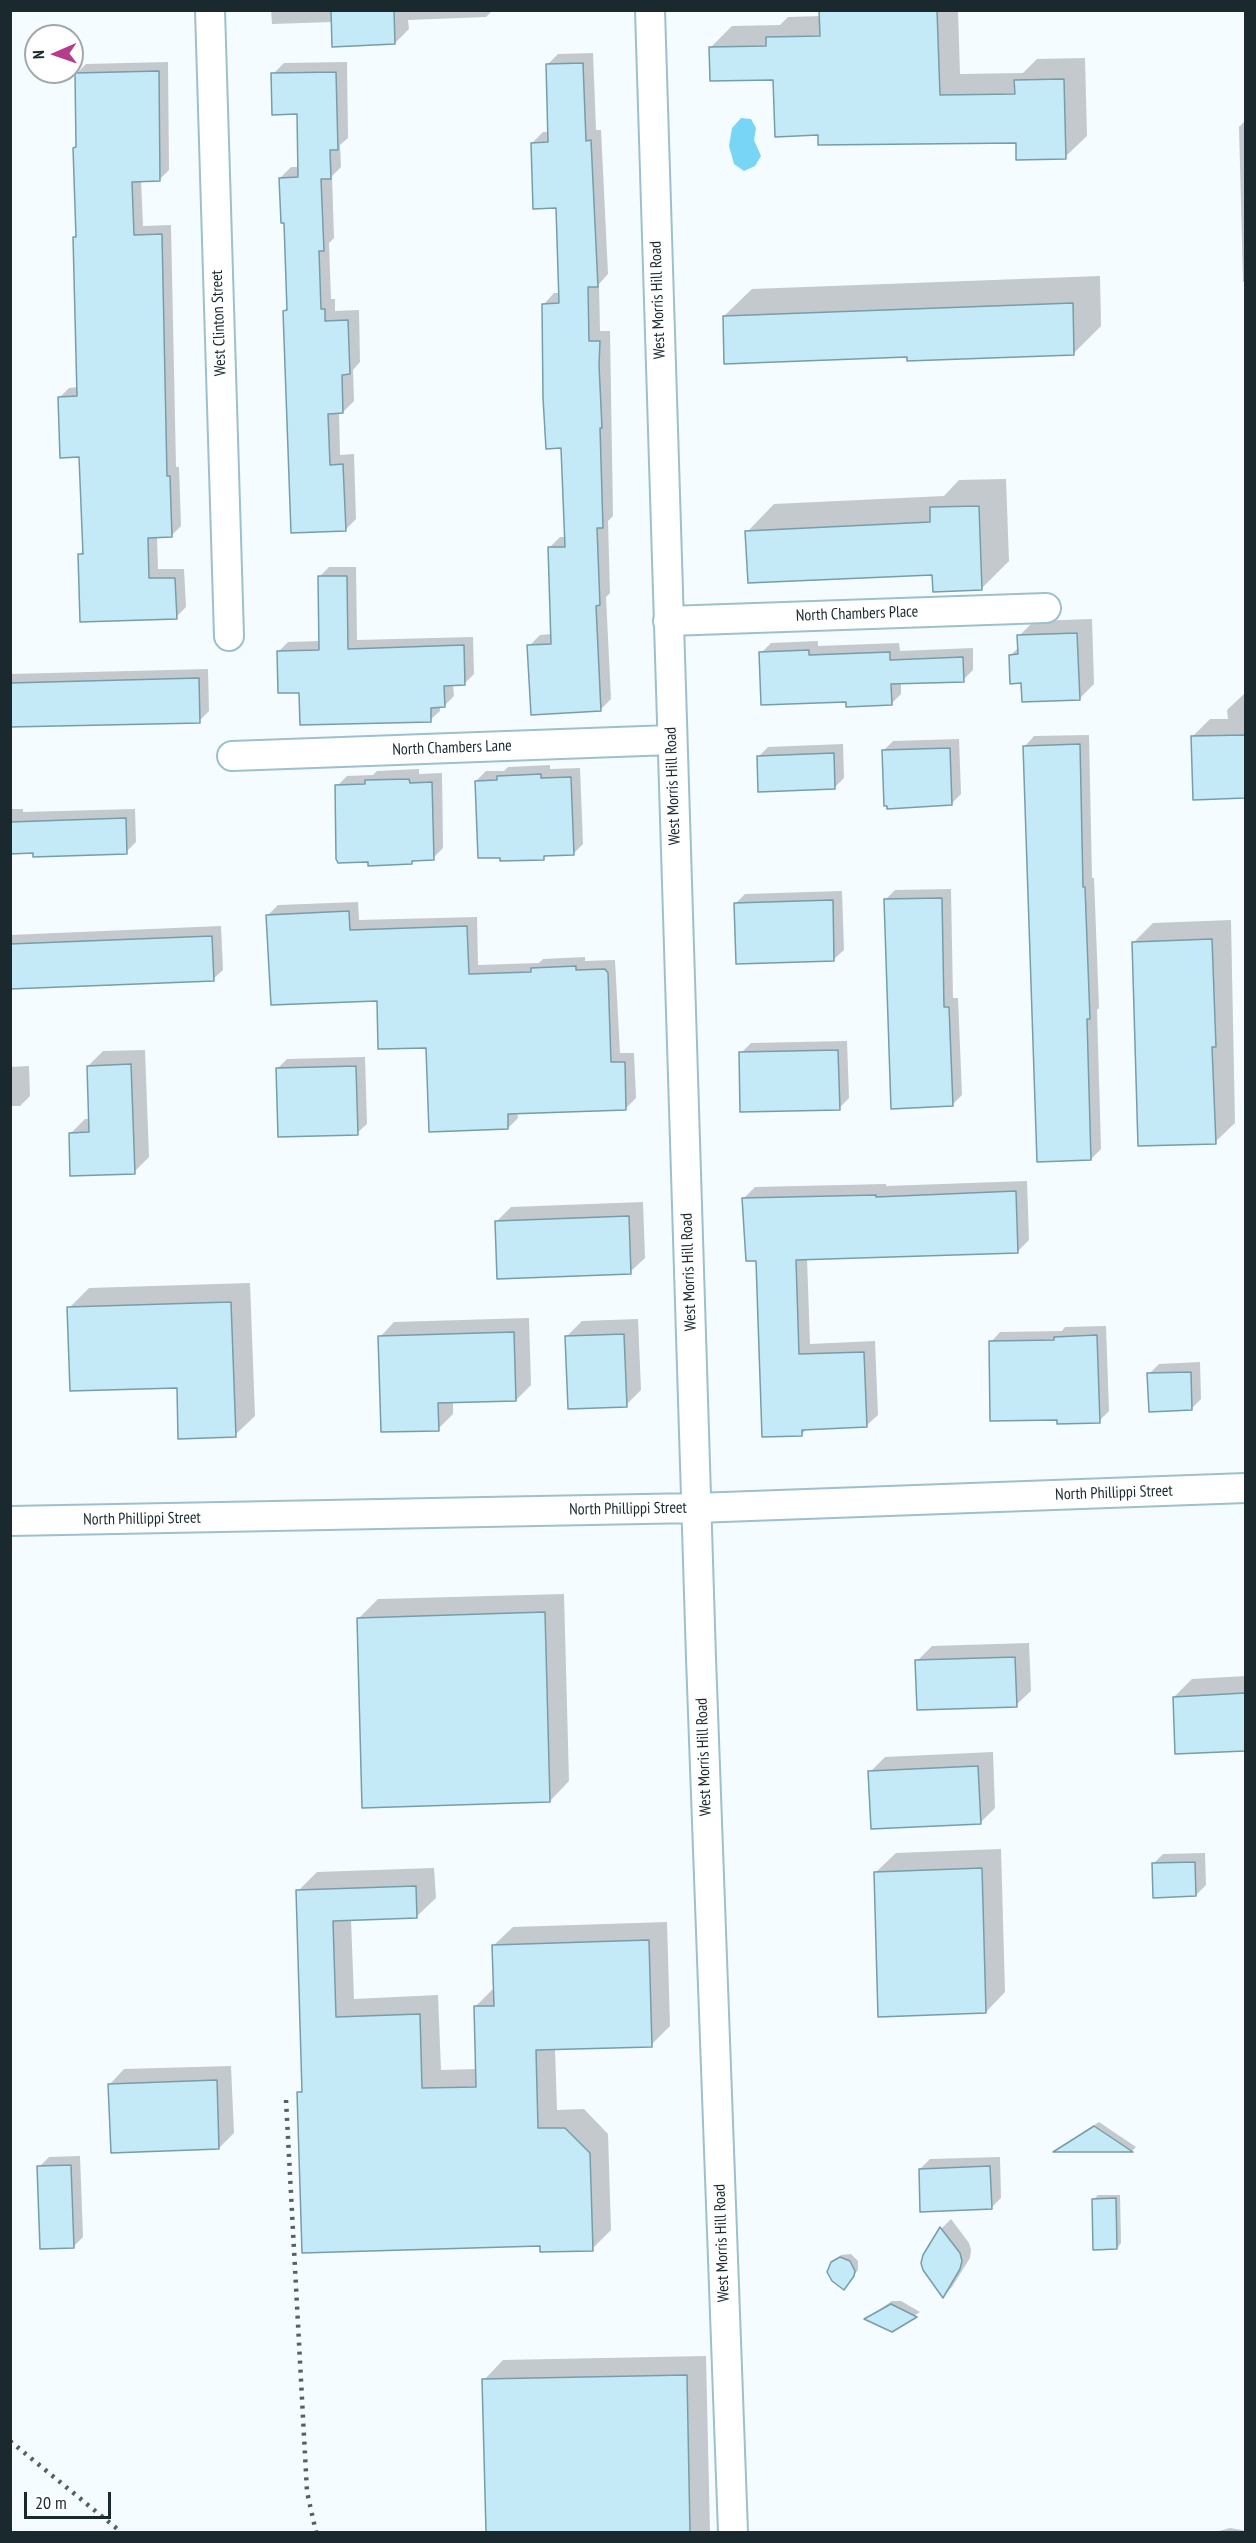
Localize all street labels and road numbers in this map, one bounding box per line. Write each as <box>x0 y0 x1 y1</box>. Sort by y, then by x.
street label: West Morris Hill Road <box>646 241 670 359</box>
street label: West Clinton Street <box>208 270 230 376</box>
street label: North Chambers Place <box>795 602 919 626</box>
street label: West Morris Hill Road <box>661 727 685 845</box>
street label: North Chambers Lane <box>392 736 512 760</box>
street label: West Morris Hill Road <box>677 1213 701 1331</box>
street label: North Phillippi Street <box>1055 1481 1173 1505</box>
street label: North Phillippi Street <box>569 1498 687 1520</box>
street label: North Phillippi Street <box>83 1508 201 1530</box>
street label: West Morris Hill Road <box>692 1698 716 1816</box>
street label: West Morris Hill Road <box>710 2184 734 2302</box>

